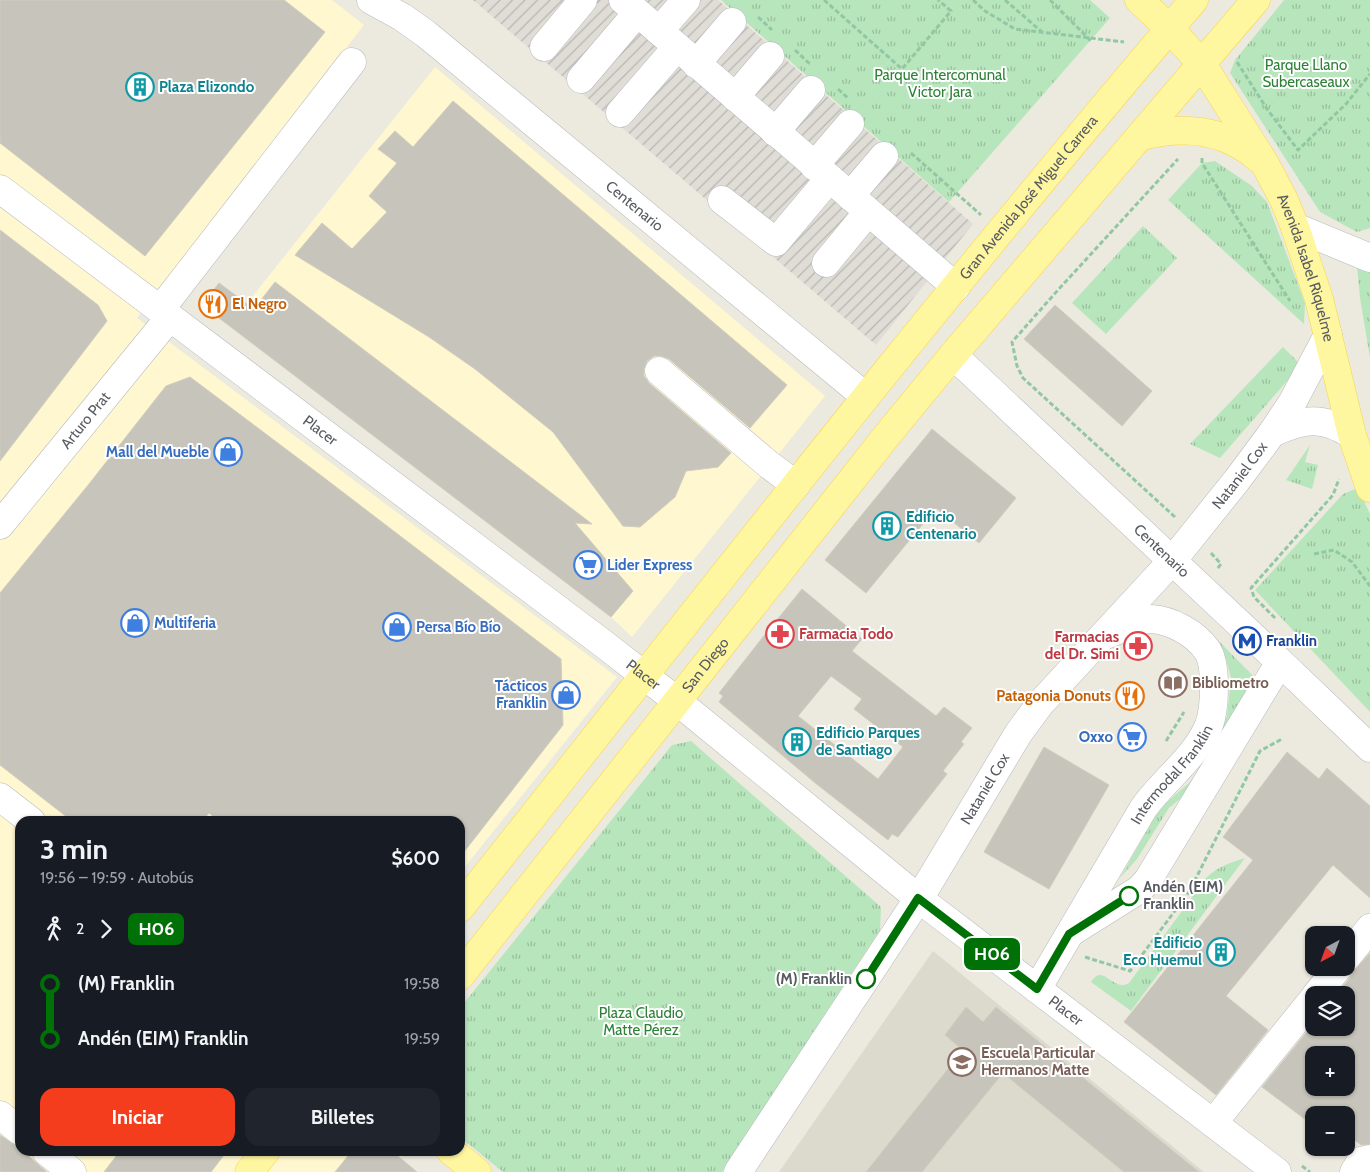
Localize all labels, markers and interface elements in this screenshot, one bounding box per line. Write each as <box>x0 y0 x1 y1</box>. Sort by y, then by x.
park label: Parque Llano Subercaseaux <box>1262 56 1350 91</box>
park label: Parque Intercomunal Victor Jara <box>874 66 1006 101</box>
building icon: Plaza Elizondo <box>125 72 155 102</box>
place label: Plaza Elizondo <box>159 78 255 96</box>
street label: Gran Avenida José Miguel Carrera <box>956 111 1102 283</box>
street label: Centenario <box>602 177 667 235</box>
street label: Avenida Isabel Riquelme <box>1273 190 1338 344</box>
restaurant icon: El Negro <box>198 289 228 319</box>
place label: El Negro <box>232 295 287 313</box>
street label: Arturo Prat <box>57 388 114 453</box>
street label: Placer <box>299 412 341 449</box>
shop icon: Mall del Mueble <box>213 437 243 467</box>
street label: Nataniel Cox <box>1208 438 1271 513</box>
place label: Mall del Mueble <box>106 443 209 461</box>
place label: Edificio Centenario <box>906 508 977 543</box>
building icon: Edificio Centenario <box>872 511 902 541</box>
street label: Centenario <box>1130 520 1193 581</box>
supermarket icon: Lider Express <box>573 550 603 580</box>
place label: Lider Express <box>607 556 692 574</box>
shop icon: Multiferia <box>120 608 150 638</box>
shop icon: Persa Bío Bío <box>382 612 412 642</box>
place label: Multiferia <box>154 614 217 632</box>
place label: Persa Bío Bío <box>416 618 501 636</box>
pharmacy icon: Farmacia Todo <box>765 619 795 649</box>
place label: Farmacia Todo <box>799 625 894 643</box>
metro station icon: Franklin <box>1232 626 1262 656</box>
place label: Farmacias del Dr. Simi <box>1045 628 1119 663</box>
pharmacy icon: Farmacias del Dr. Simi <box>1123 631 1153 661</box>
place label: Franklin <box>1266 632 1317 650</box>
street label: San Diego <box>678 634 733 696</box>
street label: Placer <box>623 656 664 694</box>
library icon: Bibliometro <box>1158 668 1188 698</box>
place label: Bibliometro <box>1192 674 1269 692</box>
place label: Tácticos Franklin <box>495 677 547 712</box>
shop icon: Tácticos Franklin <box>551 680 581 710</box>
restaurant icon: Patagonia Donuts <box>1115 681 1145 711</box>
place label: Patagonia Donuts <box>996 687 1111 705</box>
supermarket icon: Oxxo <box>1117 722 1147 752</box>
street label: Intermodal Franklin <box>1127 722 1217 827</box>
place label: Edificio Parques de Santiago <box>816 724 920 759</box>
building icon: Edificio Parques de Santiago <box>782 727 812 757</box>
place label: Oxxo <box>1079 728 1113 746</box>
street label: Nataniel Cox <box>957 750 1013 828</box>
text: 3 min <box>40 832 108 866</box>
text: $600 <box>391 847 440 870</box>
text: 19:56 – 19:59 · Autobús <box>40 868 194 887</box>
place label: Andén (EIM) Franklin <box>1143 878 1223 913</box>
marker: Andén (EIM) Franklin <box>1119 886 1139 906</box>
icon: walk <box>40 915 68 943</box>
icon: forward <box>92 915 120 943</box>
text: H06 <box>138 918 174 940</box>
text: 2 <box>76 919 84 938</box>
north arrow <box>1305 926 1355 976</box>
map controls <box>1305 926 1355 1156</box>
place label: Edificio Eco Huemul <box>1123 934 1202 969</box>
building icon: Edificio Eco Huemul <box>1206 937 1236 967</box>
line badge: H06 <box>963 938 1021 970</box>
text: H06 <box>974 943 1010 965</box>
marker: (M) Franklin <box>856 969 876 989</box>
place label: (M) Franklin <box>776 970 852 988</box>
text: (M) Franklin <box>78 972 175 995</box>
text: 19:58 <box>404 974 440 993</box>
button: layers <box>1305 986 1355 1036</box>
street label: Placer <box>1045 992 1087 1030</box>
park label: Plaza Claudio Matte Pérez <box>599 1004 683 1039</box>
text: Andén (EIM) Franklin <box>78 1027 249 1050</box>
text: 19:59 <box>405 1029 440 1048</box>
place label: Escuela Particular Hermanos Matte <box>981 1044 1095 1079</box>
button: + <box>1305 1046 1355 1096</box>
school or university icon: Escuela Particular Hermanos Matte <box>947 1047 977 1077</box>
button: Iniciar <box>40 1088 235 1146</box>
button: Billetes <box>245 1088 440 1146</box>
button: − <box>1305 1106 1355 1156</box>

